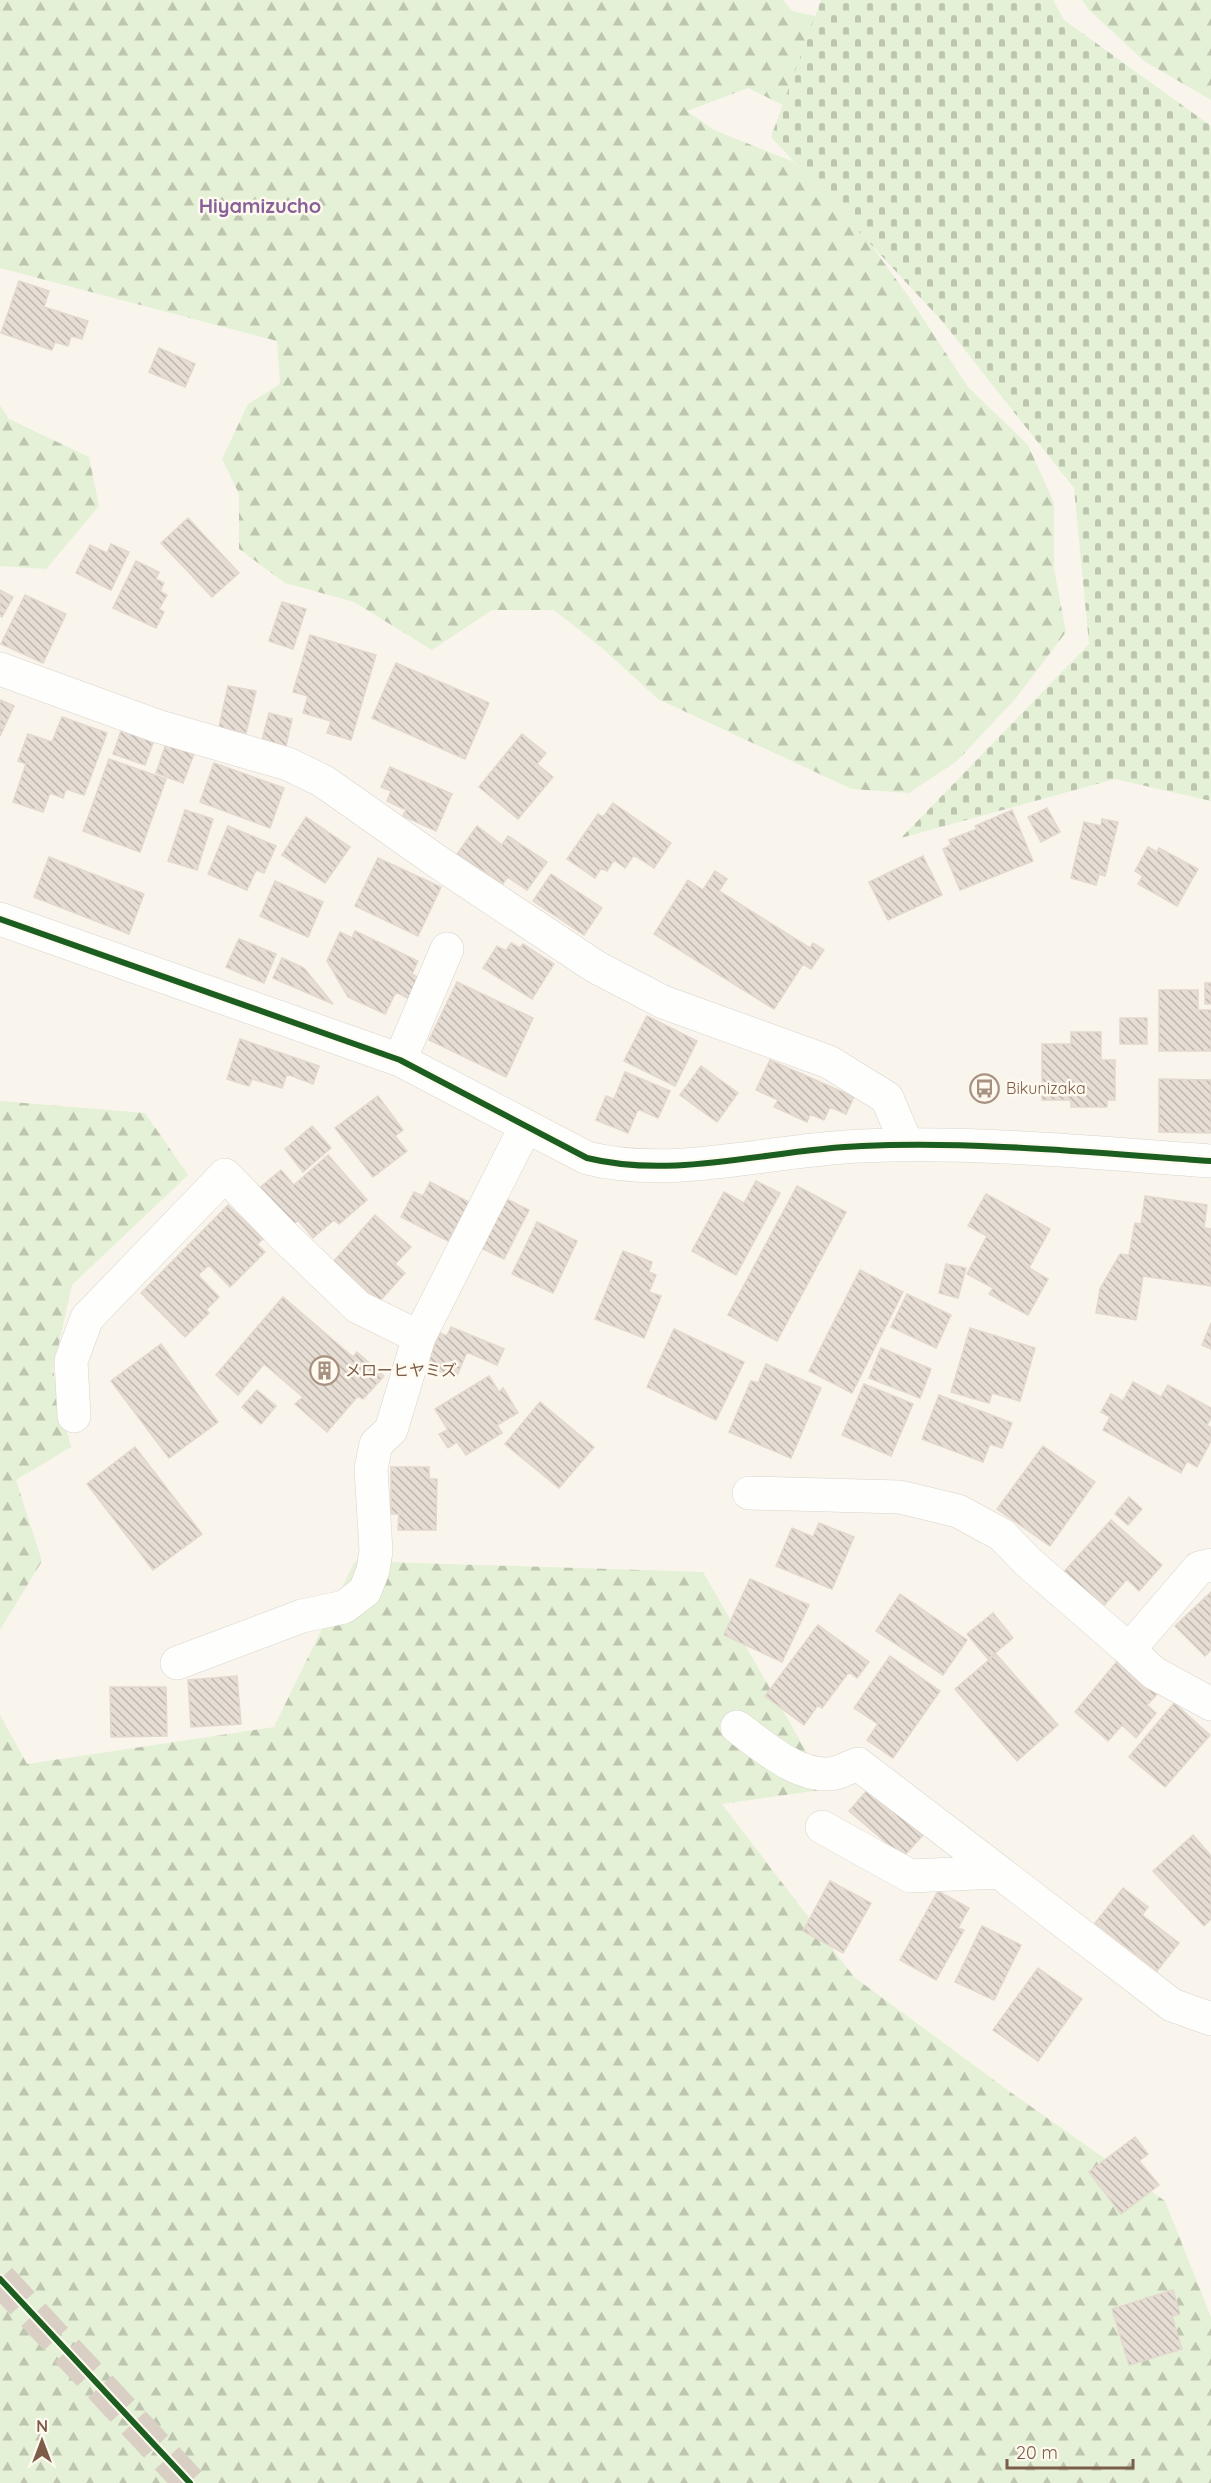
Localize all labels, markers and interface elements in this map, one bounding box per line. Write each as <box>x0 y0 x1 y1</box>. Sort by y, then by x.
district label: Hiyamizucho <box>199 193 321 218</box>
bus stop icon: Bikunizaka <box>969 1072 1001 1104</box>
place label: Bikunizaka <box>1006 1078 1086 1098</box>
building icon: メローヒヤミズ <box>308 1354 340 1386</box>
place label: メローヒヤミズ <box>345 1360 457 1380</box>
north arrow <box>12 2411 72 2471</box>
text: N <box>36 2416 48 2436</box>
scale bar <box>1007 2432 1133 2470</box>
text: 20 m <box>1016 2441 1058 2464</box>

